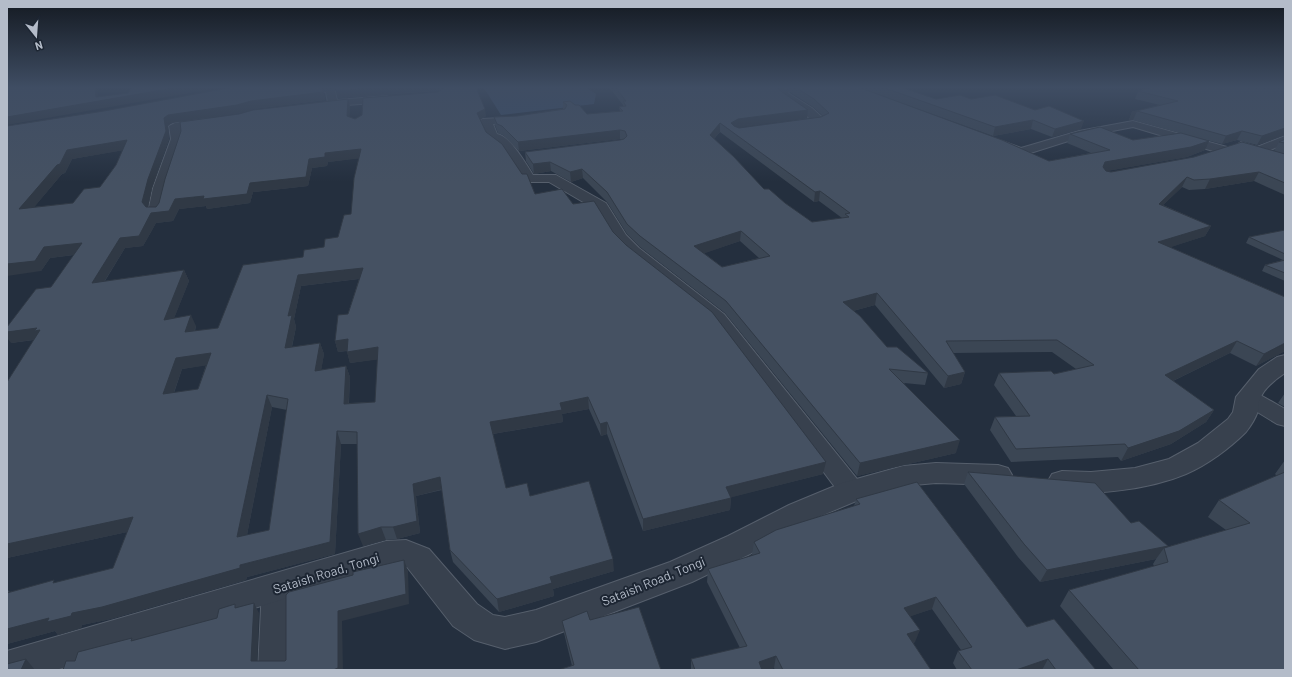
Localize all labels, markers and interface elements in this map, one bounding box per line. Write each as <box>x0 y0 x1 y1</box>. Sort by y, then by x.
north arrow <box>16 16 56 56</box>
text: N <box>34 39 44 53</box>
street label: Sataish Road, Tongi <box>271 549 381 597</box>
street label: Sataish Road, Tongi <box>599 553 707 609</box>

